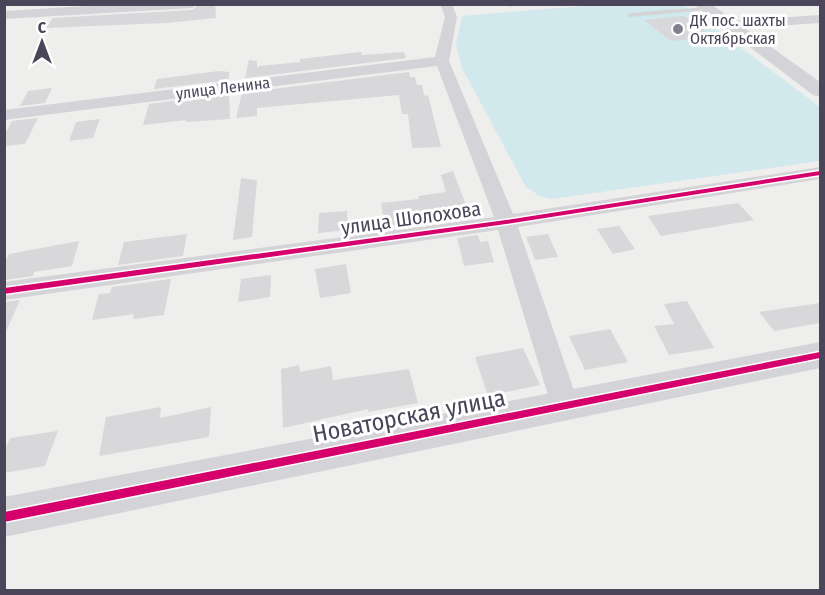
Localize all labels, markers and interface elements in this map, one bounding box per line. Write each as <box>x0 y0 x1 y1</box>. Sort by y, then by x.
place label: ДК пос. шахты Октябрьская <box>689 11 786 48</box>
north arrow <box>12 12 72 72</box>
text: С <box>38 18 47 37</box>
marker: ДК пос. шахты Октябрьская <box>671 22 685 36</box>
street label: улица Ленина <box>175 73 271 103</box>
street label: улица Шолохова <box>340 196 482 240</box>
street label: Новаторская улица <box>310 384 508 448</box>

